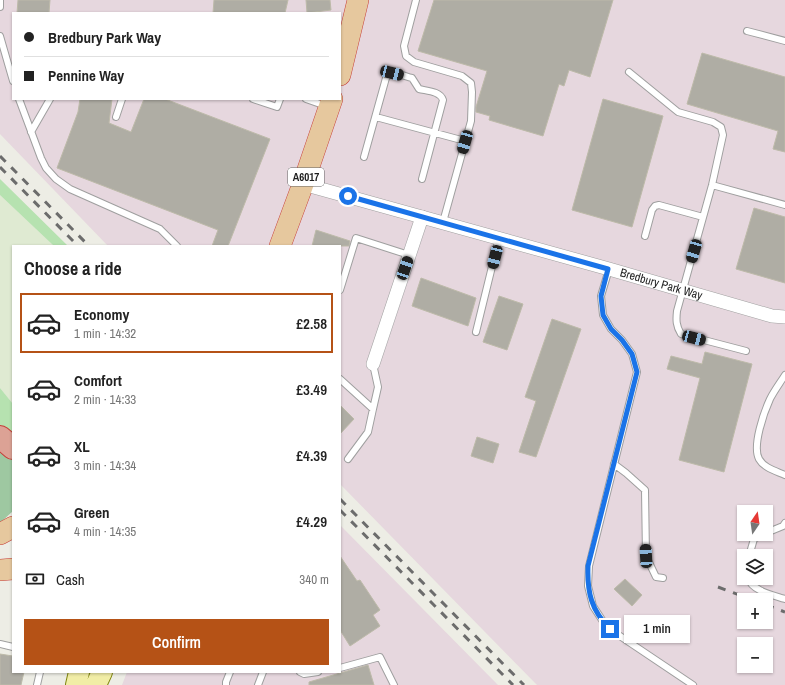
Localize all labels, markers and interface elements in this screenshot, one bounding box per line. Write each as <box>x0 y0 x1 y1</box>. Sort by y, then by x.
text: Bredbury Park Way <box>48 27 161 48</box>
car <box>379 64 405 82</box>
text: Pennine Way <box>48 65 124 86</box>
car <box>456 129 474 155</box>
road number: A6017 <box>288 168 324 186</box>
route start <box>339 187 357 205</box>
car <box>685 238 703 264</box>
car <box>486 244 504 270</box>
car <box>395 255 415 281</box>
text: Choose a ride <box>24 256 122 281</box>
street label: Bredbury Park Way <box>618 265 704 304</box>
text: Economy <box>74 304 129 325</box>
icon: car <box>26 305 62 341</box>
text: £2.58 <box>296 313 327 334</box>
text: 1 min · 14:32 <box>74 325 136 342</box>
car <box>681 329 707 347</box>
text: Comfort <box>74 370 122 391</box>
icon: car <box>26 371 62 407</box>
text: £3.49 <box>296 379 327 400</box>
text: 2 min · 14:33 <box>74 391 136 408</box>
text: XL <box>74 436 90 457</box>
icon: car <box>26 437 62 473</box>
text: £4.39 <box>296 445 327 466</box>
text: 3 min · 14:34 <box>74 457 136 474</box>
text: Green <box>74 502 110 523</box>
icon: car <box>26 503 62 539</box>
north arrow <box>737 505 773 541</box>
map controls <box>737 505 773 673</box>
text: £4.29 <box>296 511 327 532</box>
text: 4 min · 14:35 <box>74 523 136 540</box>
car <box>639 544 653 568</box>
button: layers <box>737 549 773 585</box>
icon: cash <box>24 568 46 590</box>
text: Cash <box>56 569 85 590</box>
text: 340 m <box>299 571 329 588</box>
button: + <box>737 593 773 629</box>
callout: 1 min <box>624 615 690 643</box>
button: Confirm <box>24 619 329 665</box>
route end <box>601 620 619 638</box>
text: 1 min <box>643 620 671 637</box>
button: − <box>737 637 773 673</box>

